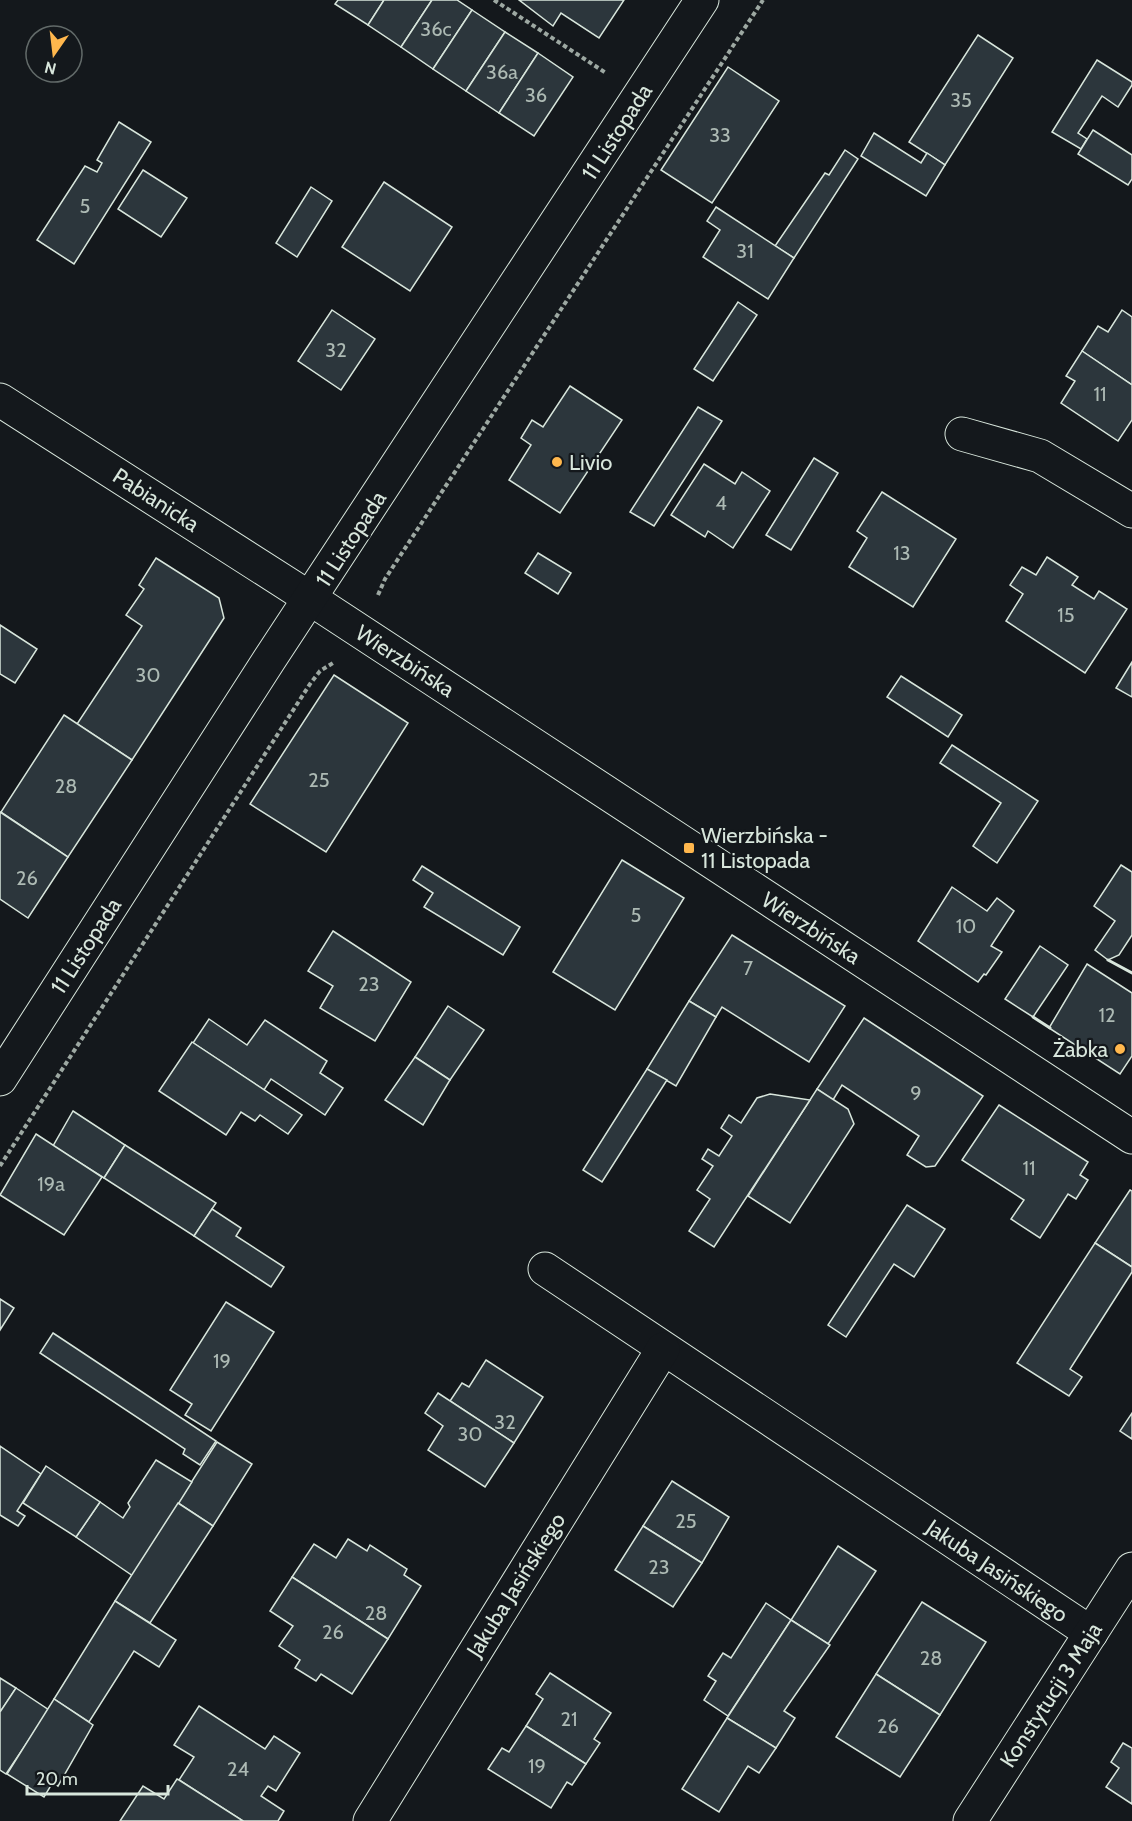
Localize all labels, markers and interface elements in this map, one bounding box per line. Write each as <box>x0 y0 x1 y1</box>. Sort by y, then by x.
house number: 36c <box>420 17 452 41</box>
north arrow <box>24 24 84 84</box>
text: N <box>43 57 58 79</box>
house number: 36a <box>486 60 518 84</box>
street label: 11 Listopada <box>576 79 658 185</box>
house number: 36 <box>525 83 547 107</box>
house number: 35 <box>950 88 972 112</box>
house number: 33 <box>709 123 731 147</box>
house number: 5 <box>80 194 90 218</box>
house number: 31 <box>736 239 754 263</box>
house number: 32 <box>325 338 347 362</box>
house number: 11 <box>1093 382 1107 406</box>
place label: Livio <box>569 449 612 476</box>
marker: Livio <box>550 455 564 469</box>
street label: Pabianicka <box>108 462 205 538</box>
street label: 11 Listopada <box>310 486 392 592</box>
house number: 4 <box>715 491 727 515</box>
house number: 13 <box>893 541 911 565</box>
house number: 15 <box>1057 603 1075 627</box>
street label: Wierzbińska <box>350 619 460 703</box>
house number: 30 <box>136 663 160 687</box>
house number: 25 <box>308 768 330 792</box>
house number: 28 <box>55 774 77 798</box>
place label: Wierzbińska - 11 Listopada <box>701 822 828 874</box>
marker: Wierzbińska - 11 Listopada <box>682 841 696 855</box>
house number: 26 <box>16 866 38 890</box>
street label: Wierzbińska <box>756 886 866 970</box>
street label: 11 Listopada <box>45 893 127 999</box>
house number: 5 <box>631 903 641 927</box>
house number: 10 <box>956 914 976 938</box>
house number: 7 <box>743 956 753 980</box>
house number: 23 <box>358 972 380 996</box>
house number: 12 <box>1099 1003 1116 1027</box>
place label: Żabka <box>1053 1036 1108 1063</box>
marker: Żabka <box>1113 1042 1127 1056</box>
house number: 9 <box>910 1081 922 1105</box>
house number: 11 <box>1022 1156 1036 1180</box>
house number: 19a <box>37 1172 65 1196</box>
house number: 19 <box>213 1349 231 1373</box>
house number: 32 <box>494 1410 516 1434</box>
house number: 30 <box>458 1422 482 1446</box>
street label: Jakuba Jasińskiego <box>460 1508 571 1663</box>
house number: 25 <box>675 1509 697 1533</box>
street label: Jakuba Jasińskiego <box>920 1513 1073 1628</box>
house number: 23 <box>648 1555 670 1579</box>
house number: 28 <box>365 1601 387 1625</box>
street label: Konstytucji 3 Maja <box>994 1617 1108 1773</box>
house number: 26 <box>322 1620 344 1644</box>
house number: 28 <box>920 1646 942 1670</box>
house number: 21 <box>561 1707 578 1731</box>
house number: 26 <box>877 1714 899 1738</box>
house number: 19 <box>528 1754 546 1778</box>
house number: 24 <box>227 1757 249 1781</box>
scale bar <box>27 1758 168 1796</box>
text: 20 m <box>36 1768 78 1790</box>

